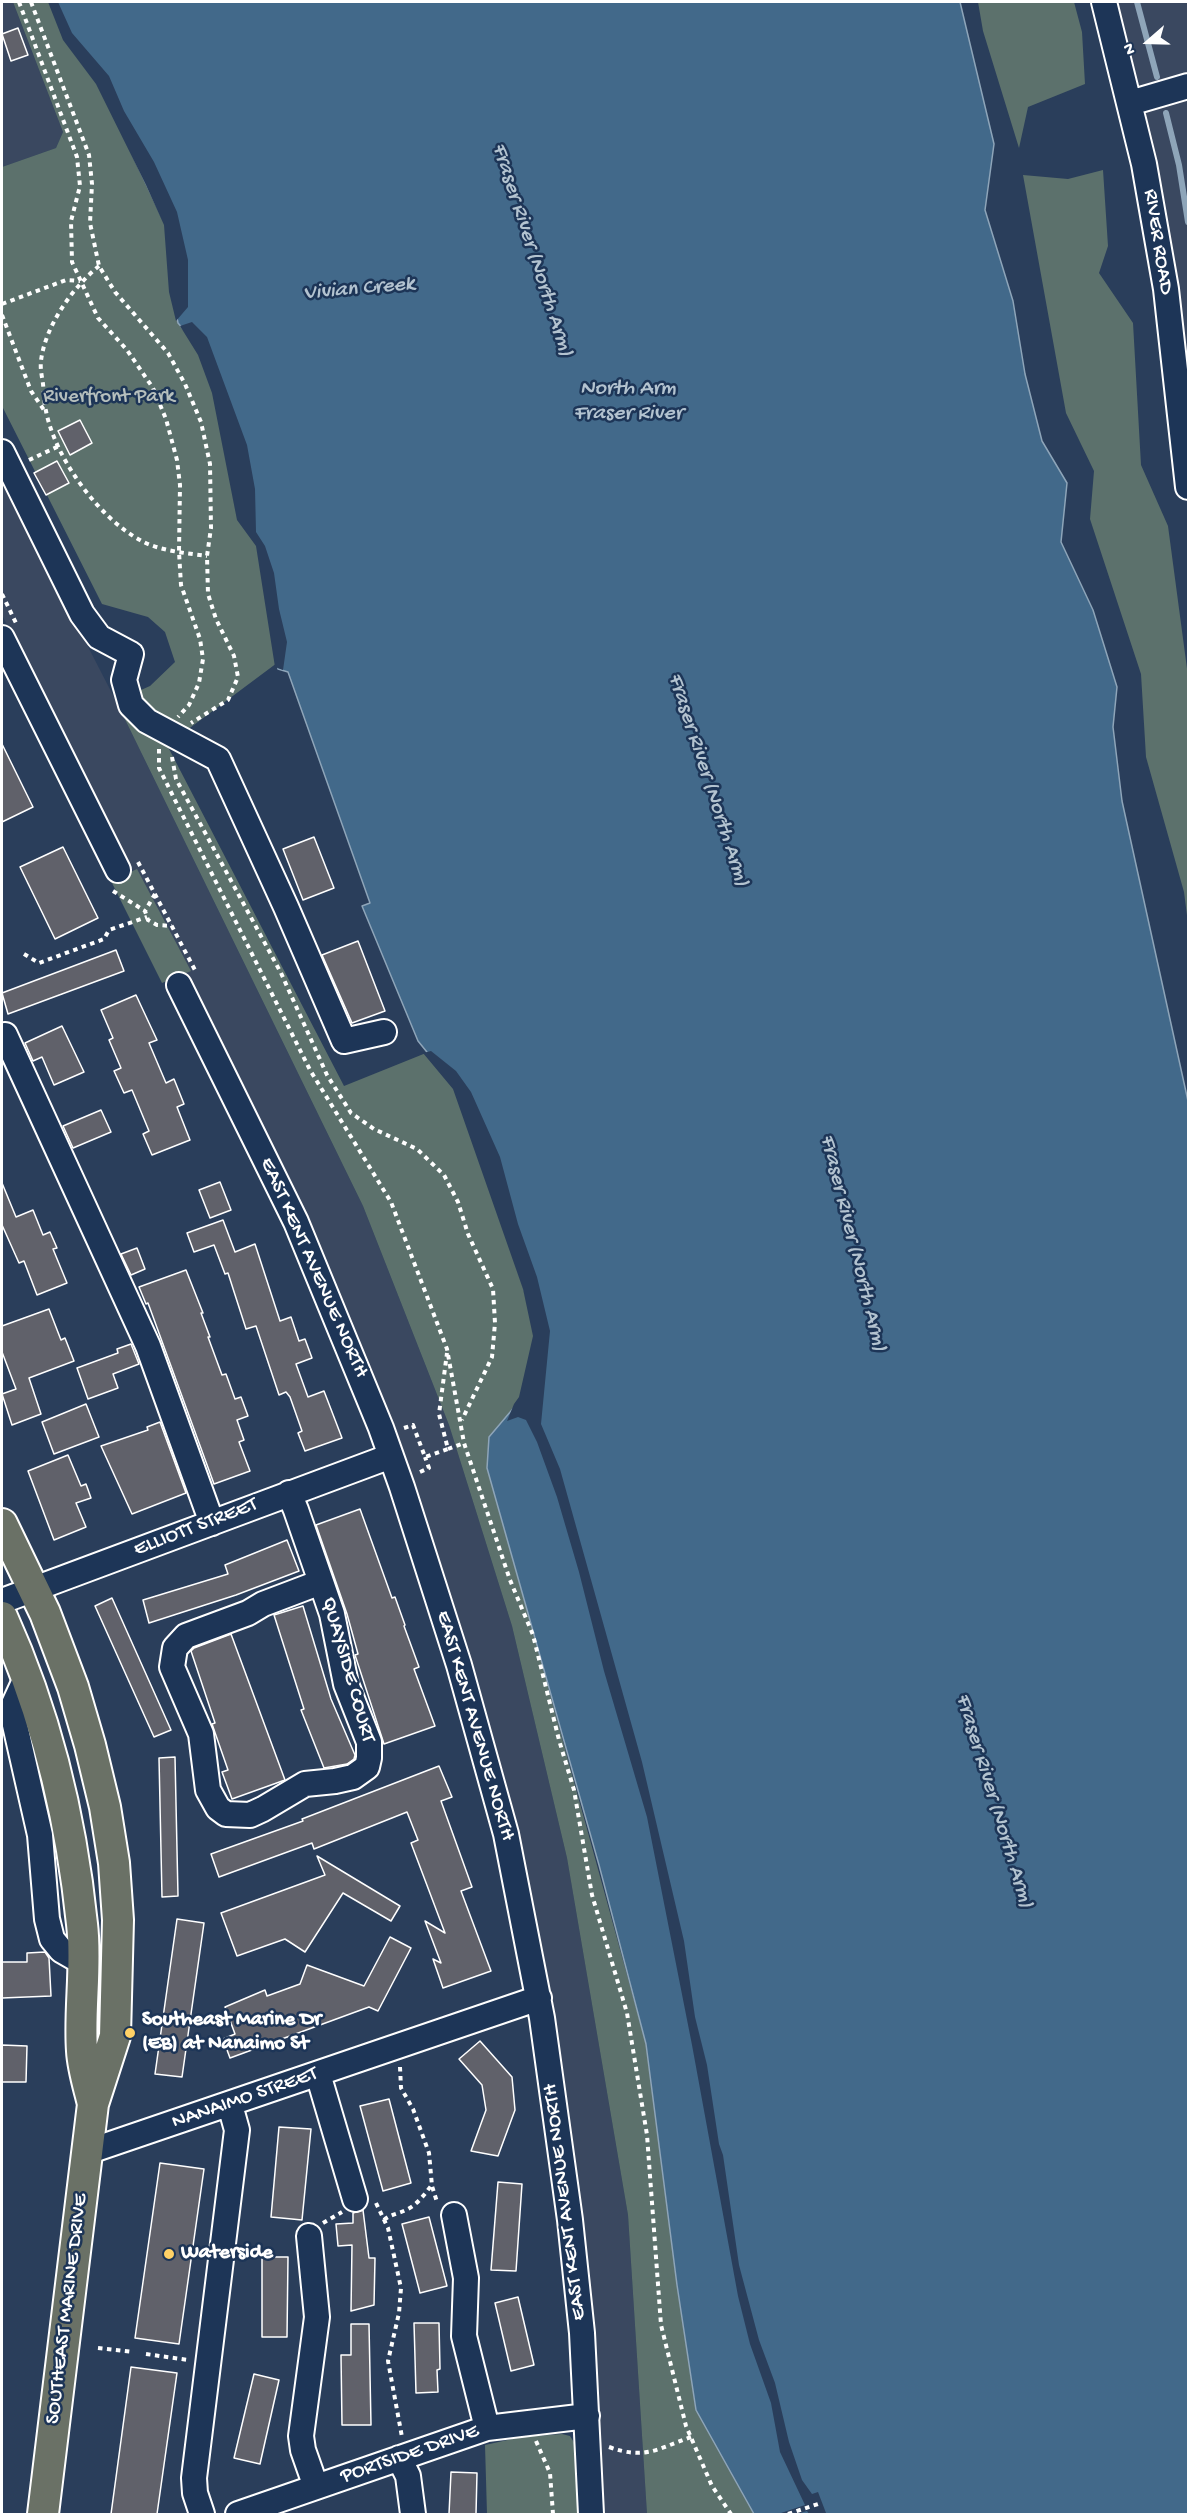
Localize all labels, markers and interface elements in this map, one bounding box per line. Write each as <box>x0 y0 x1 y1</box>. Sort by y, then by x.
north arrow <box>1118 12 1178 72</box>
text: N <box>1120 40 1141 56</box>
water label: Fraser River (North Arm) <box>484 140 578 360</box>
street label: RIVER ROAD <box>1136 187 1178 297</box>
water label: Vivian Creek <box>302 272 416 308</box>
water label: North Arm Fraser River <box>574 377 682 428</box>
park label: Riverfront Park <box>43 385 175 411</box>
water label: Fraser River (North Arm) <box>660 670 754 890</box>
water label: Fraser River (North Arm) <box>812 1132 892 1354</box>
street label: EAST KENT AVENUE NORTH <box>253 1154 373 1382</box>
street label: ELLIOTT STREET <box>131 1493 261 1563</box>
street label: QUAYSIDE COURT <box>314 1594 380 1746</box>
street label: EAST KENT AVENUE NORTH <box>429 1608 519 1844</box>
water label: Fraser River (North Arm) <box>948 1691 1038 1911</box>
place label: Southeast Marine Dr (EB) at Nanaimo St <box>142 2008 321 2058</box>
marker: Southeast Marine Dr (EB) at Nanaimo St <box>123 2026 137 2040</box>
street label: NANAIMO STREET <box>169 2062 321 2136</box>
street label: EAST KENT AVENUE NORTH <box>539 2082 593 2322</box>
street label: SOUTHEAST MARINE DRIVE <box>41 2192 95 2426</box>
place label: Waterside <box>181 2241 273 2267</box>
marker: Waterside <box>162 2247 176 2261</box>
street label: PORTSIDE DRIVE <box>338 2420 482 2490</box>

